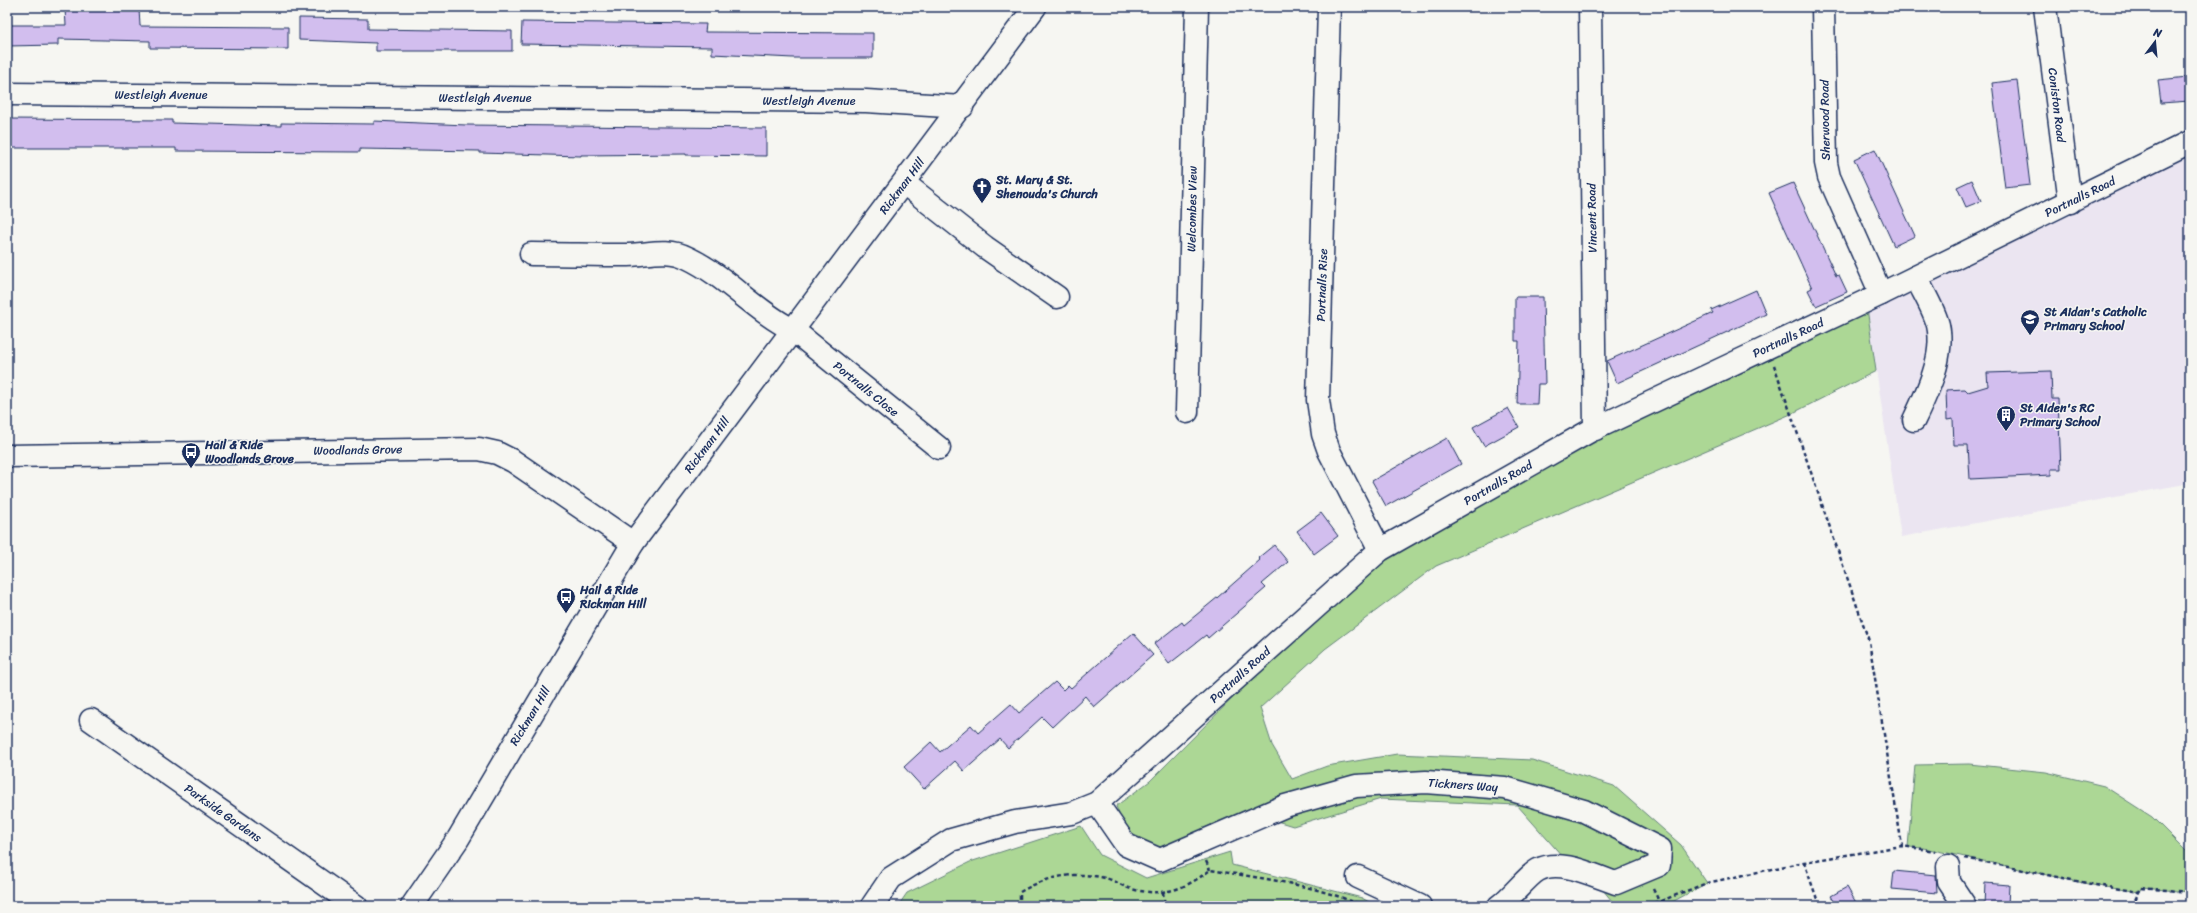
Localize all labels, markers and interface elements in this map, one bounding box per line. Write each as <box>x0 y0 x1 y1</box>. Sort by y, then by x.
north arrow <box>2135 22 2175 62</box>
text: N <box>2150 22 2164 43</box>
street label: Coniston Road <box>2042 66 2073 144</box>
street label: Sherwood Road <box>1813 79 1837 160</box>
street label: Westleigh Avenue <box>115 84 208 106</box>
street label: Westleigh Avenue <box>439 87 532 109</box>
street label: Westleigh Avenue <box>763 90 856 112</box>
street label: Rickman Hill <box>873 152 931 219</box>
street label: Welcombes View <box>1180 165 1204 252</box>
place label: St. Mary & St. Shenouda's Church <box>995 169 1099 205</box>
street label: Portnalls Road <box>2041 170 2121 224</box>
church icon: St. Mary & St. Shenouda's Church <box>971 176 993 204</box>
street label: Vincent Road <box>1580 182 1604 253</box>
street label: Portnalls Rise <box>1310 248 1334 322</box>
place label: St Aidan's Catholic Primary School <box>2043 301 2147 337</box>
school or university icon: St Aidan's Catholic Primary School <box>2019 308 2041 336</box>
street label: Portnalls Road <box>1749 311 1829 364</box>
street label: Portnalls Close <box>828 355 904 423</box>
place label: St AIden's RC Primary School <box>2019 397 2101 433</box>
building icon: St AIden's RC Primary School <box>1995 404 2017 432</box>
street label: Rickman Hill <box>678 411 736 478</box>
place label: Hail & Ride Woodlands Grove <box>204 434 295 470</box>
street label: Woodlands Grove <box>313 438 403 462</box>
bus stop icon: Hail & Ride Woodlands Grove <box>180 441 202 469</box>
street label: Portnalls Road <box>1459 454 1538 512</box>
place label: Hail & Ride Rickman Hill <box>579 579 647 615</box>
bus stop icon: Hail & Ride Rickman Hill <box>555 586 577 614</box>
street label: Portnalls Road <box>1204 640 1277 709</box>
street label: Rickman Hill <box>503 681 557 750</box>
street label: Tickners Way <box>1427 772 1500 798</box>
street label: Parkside Gardens <box>179 778 267 848</box>

